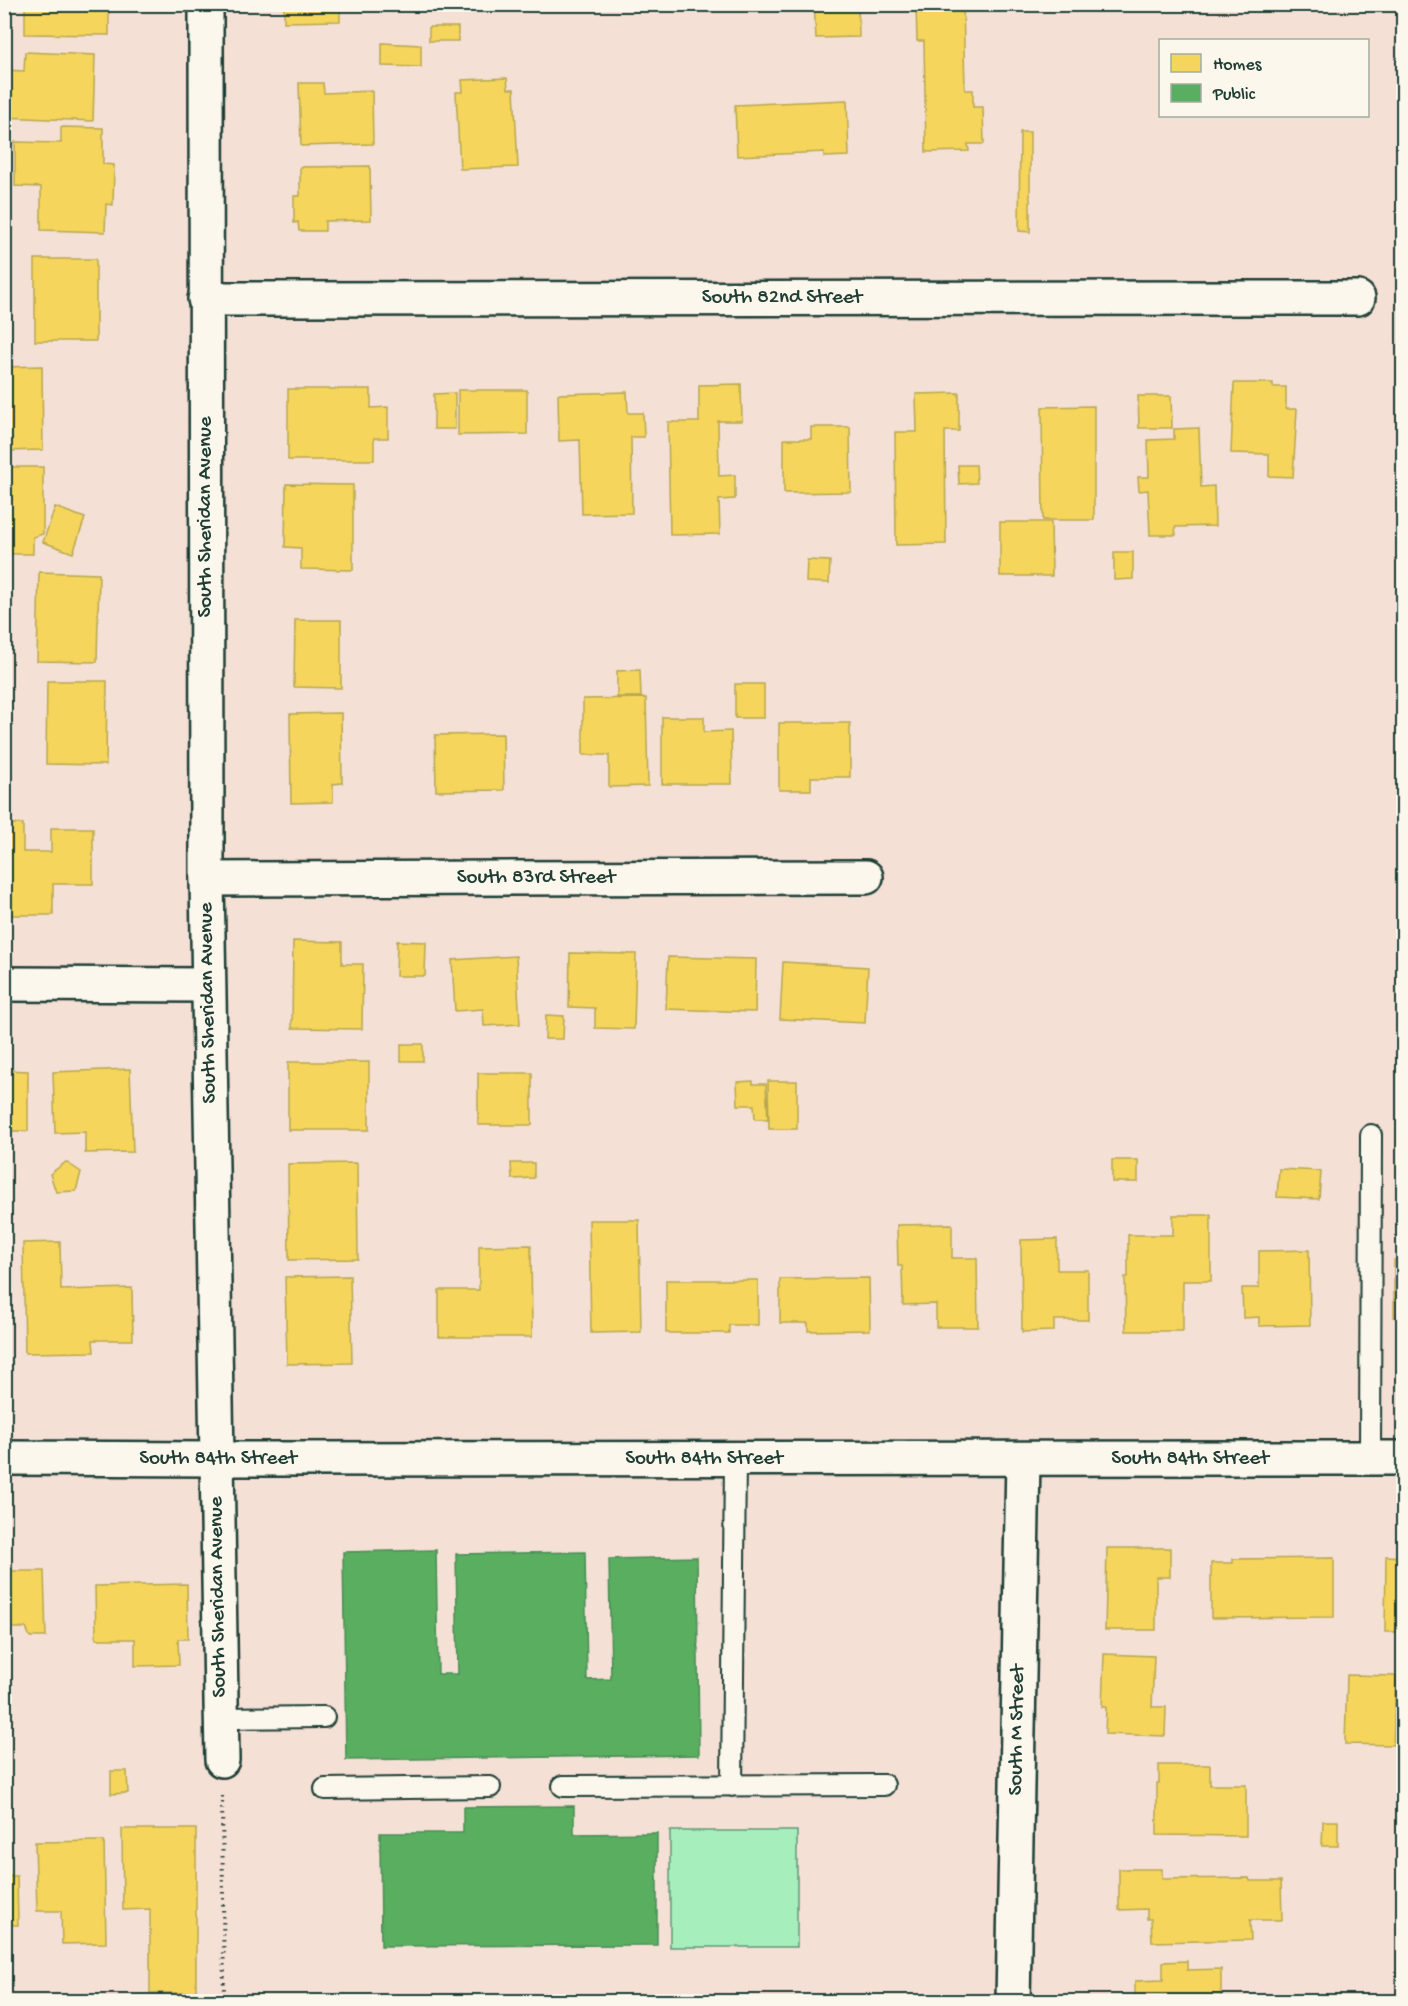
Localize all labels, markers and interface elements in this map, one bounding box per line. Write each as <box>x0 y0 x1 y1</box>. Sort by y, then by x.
legend <box>1159 39 1369 117</box>
text: Homes <box>1213 55 1263 76</box>
text: Public <box>1212 85 1256 106</box>
street label: South 82nd Street <box>702 286 865 311</box>
street label: South Sheridan Avenue <box>194 415 219 618</box>
street label: South 83rd Street <box>457 866 618 891</box>
street label: South Sheridan Avenue <box>195 901 223 1104</box>
street label: South 84th Street <box>139 1447 299 1472</box>
street label: South 84th Street <box>625 1447 785 1472</box>
street label: South 84th Street <box>1111 1447 1271 1472</box>
street label: South Sheridan Avenue <box>205 1495 233 1698</box>
street label: South M Street <box>1004 1662 1032 1796</box>

